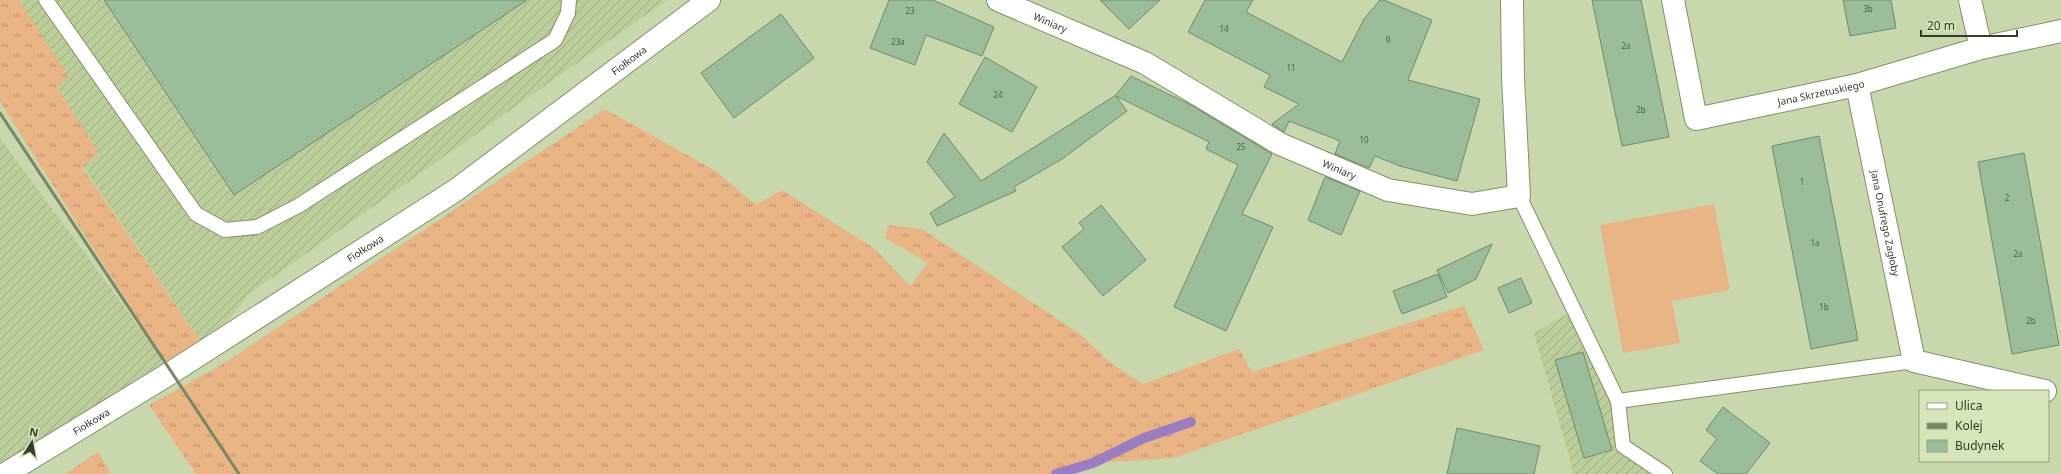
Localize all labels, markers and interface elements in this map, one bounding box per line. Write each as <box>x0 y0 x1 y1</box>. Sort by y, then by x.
house number: 3b <box>1863 3 1873 14</box>
house number: 23 <box>905 5 915 16</box>
street label: Winiary <box>1031 9 1070 36</box>
scale bar <box>1921 12 2017 38</box>
text: 20 m <box>1927 17 1955 34</box>
house number: 14 <box>1219 23 1229 34</box>
house number: 9 <box>1386 34 1391 45</box>
house number: 23a <box>891 36 905 47</box>
house number: 2a <box>1621 40 1631 51</box>
street label: Fiołkowa <box>608 42 649 78</box>
house number: 11 <box>1286 62 1296 73</box>
street label: Jana Skrzetuskiego <box>1775 76 1866 109</box>
house number: 24 <box>993 89 1003 100</box>
house number: 2b <box>1636 104 1646 115</box>
house number: 10 <box>1359 134 1369 145</box>
house number: 25 <box>1236 141 1246 152</box>
street label: Winiary <box>1320 156 1359 183</box>
street label: Jana Onufrego Zagłoby <box>1868 168 1903 278</box>
house number: 1 <box>1800 176 1804 187</box>
house number: 2 <box>2005 192 2010 203</box>
street label: Fiołkowa <box>344 231 386 265</box>
house number: 1a <box>1810 237 1820 248</box>
house number: 2a <box>2013 248 2023 259</box>
house number: 1b <box>1819 301 1829 312</box>
house number: 2b <box>2026 315 2036 326</box>
legend <box>1919 390 2049 462</box>
text: Ulica <box>1955 397 1982 414</box>
street label: Fiołkowa <box>70 405 112 438</box>
text: Kolej <box>1955 417 1983 434</box>
north arrow <box>12 422 52 462</box>
text: N <box>28 423 40 440</box>
text: Budynek <box>1955 437 2005 454</box>

